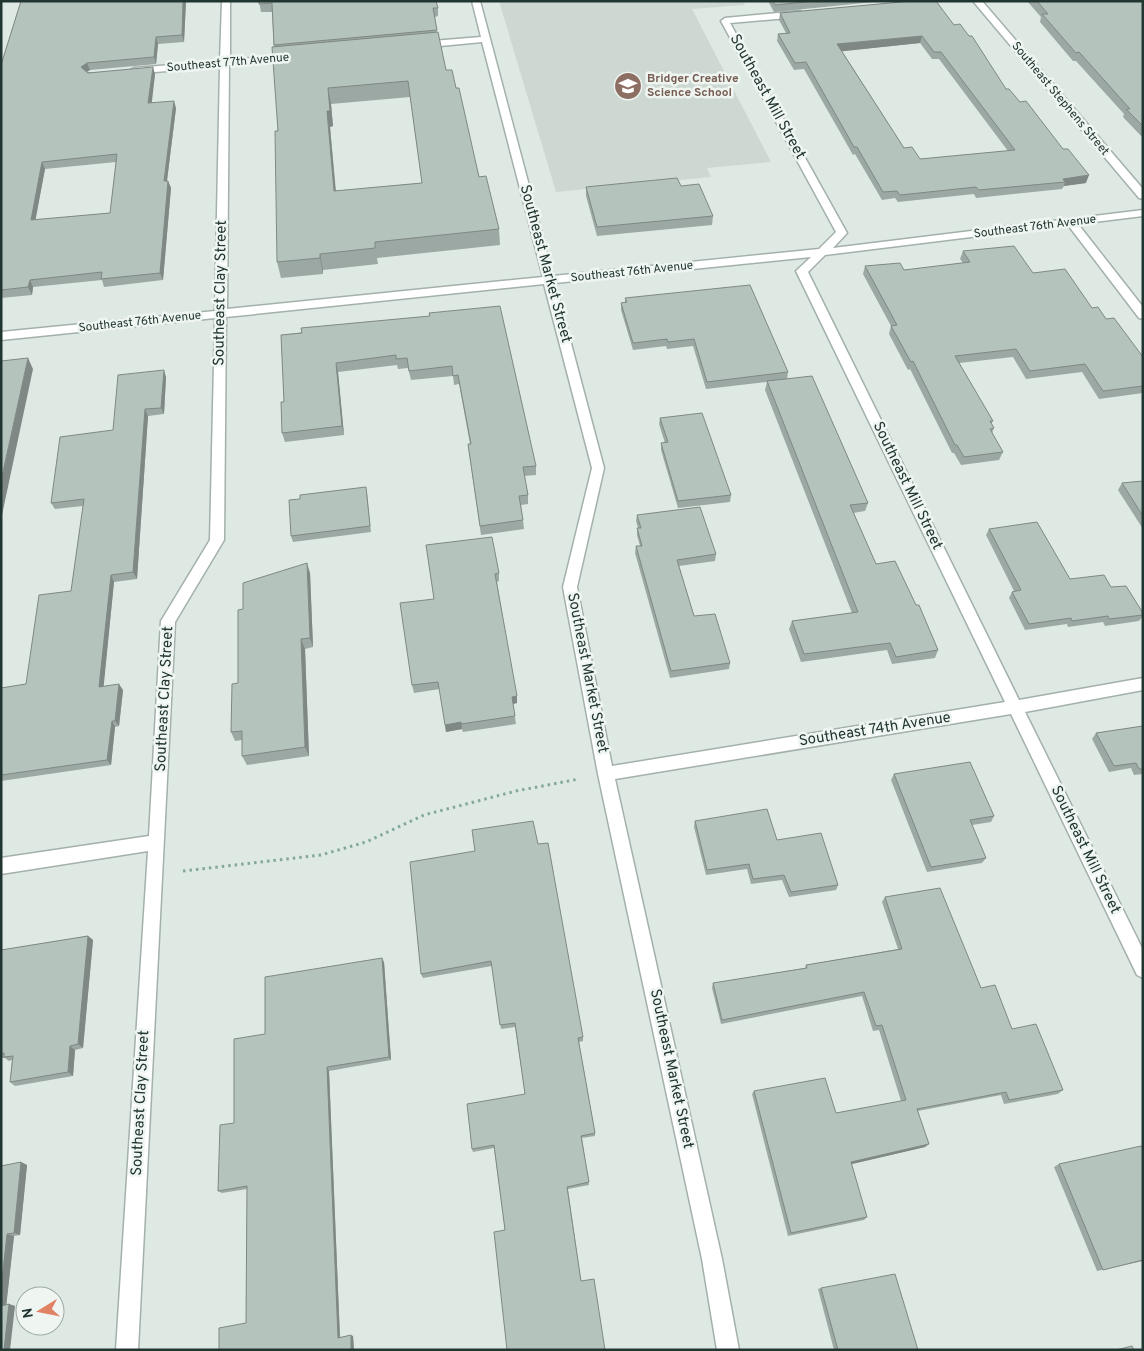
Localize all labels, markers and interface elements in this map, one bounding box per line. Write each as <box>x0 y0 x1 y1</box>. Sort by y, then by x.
street label: Southeast Mill Street <box>725 31 809 163</box>
street label: Southeast Stephens Street <box>1008 39 1112 159</box>
street label: Southeast 77th Avenue <box>166 50 290 76</box>
school or university icon: Bridger Creative Science School <box>613 71 643 101</box>
place label: Bridger Creative Science School <box>647 71 739 101</box>
street label: Southeast Market Street <box>515 183 575 345</box>
street label: Southeast 76th Avenue <box>973 212 1097 242</box>
street label: Southeast Clay Street <box>210 220 232 366</box>
street label: Southeast 76th Avenue <box>570 258 694 286</box>
street label: Southeast 76th Avenue <box>78 308 202 336</box>
street label: Southeast Mill Street <box>868 419 946 553</box>
street label: Southeast Market Street <box>562 591 612 755</box>
street label: Southeast Clay Street <box>152 626 178 772</box>
street label: Southeast 74th Avenue <box>798 709 952 751</box>
street label: Southeast Mill Street <box>1046 783 1124 917</box>
street label: Southeast Market Street <box>645 987 697 1151</box>
street label: Southeast Clay Street <box>128 1030 154 1176</box>
north arrow <box>15 1286 65 1336</box>
text: N <box>19 1307 38 1319</box>

